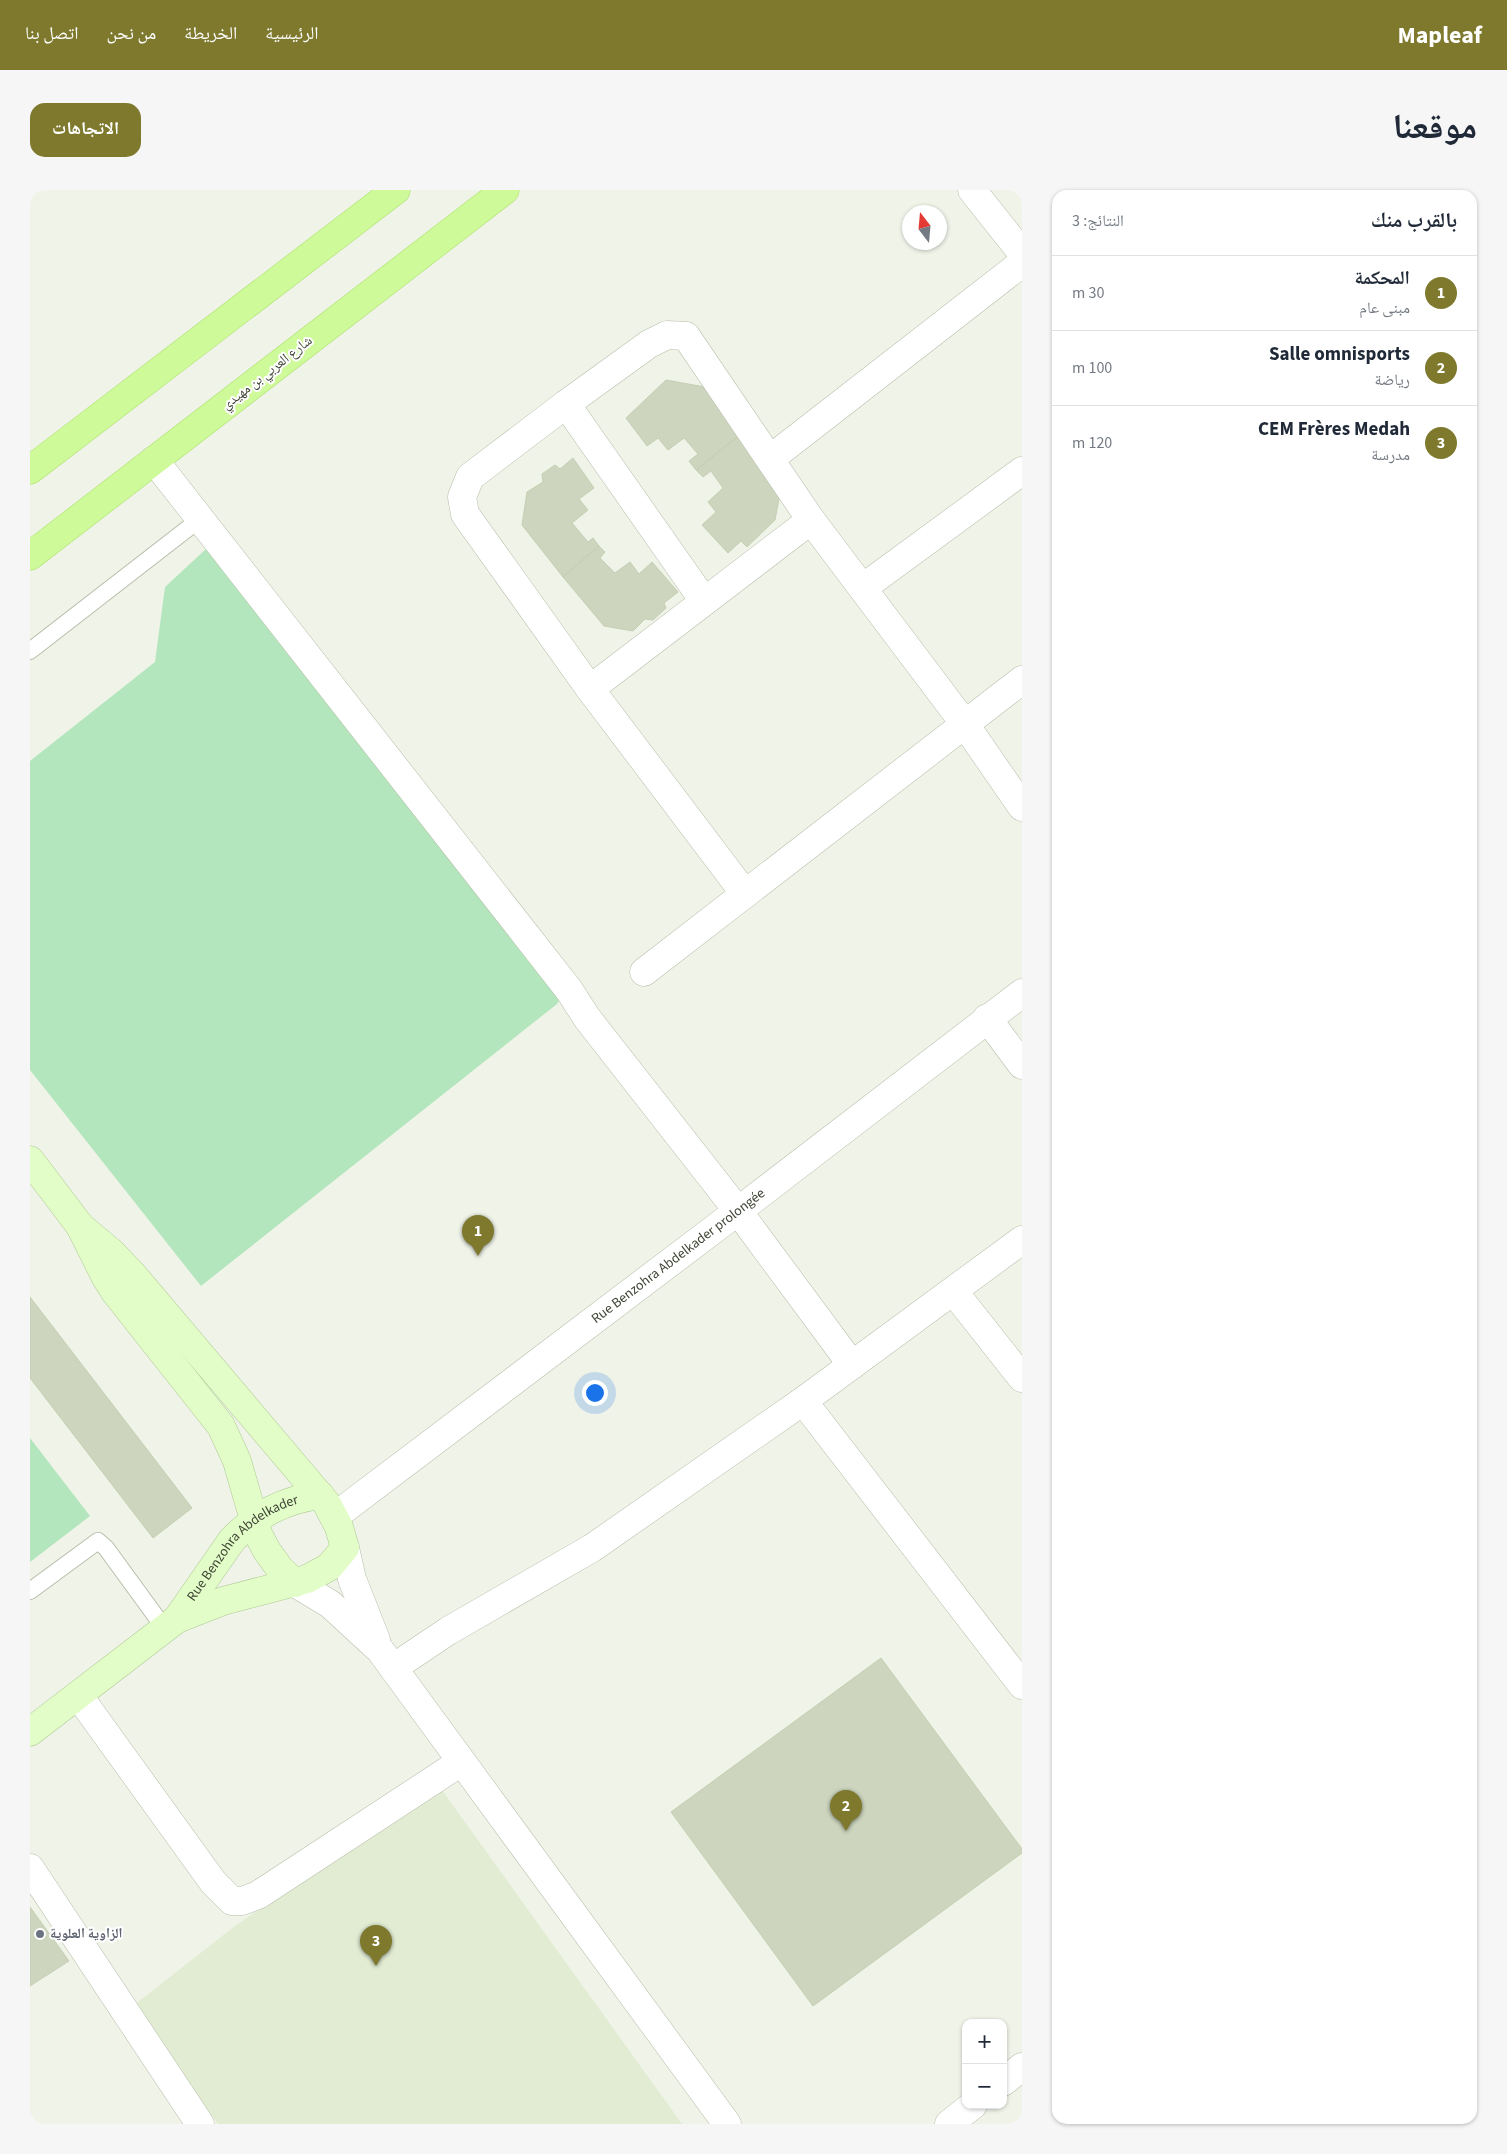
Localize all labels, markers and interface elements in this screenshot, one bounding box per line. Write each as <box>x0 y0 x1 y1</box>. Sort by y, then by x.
text: Mapleaf <box>1397 18 1482 53</box>
text: اتصل بنا <box>25 21 78 46</box>
text: من نحن <box>106 21 156 46</box>
text: الخريطة <box>184 21 237 46</box>
text: الرئيسية <box>265 21 319 46</box>
text: موقعنا <box>1392 102 1477 152</box>
button: الاتجاهات <box>30 103 141 157</box>
north arrow <box>902 205 947 250</box>
text: بالقرب منك <box>1371 205 1457 235</box>
text: النتائج: 3 <box>1072 210 1124 232</box>
text: المحكمة <box>1355 265 1410 292</box>
text: 30 m <box>1072 282 1104 304</box>
text: 1 <box>1437 282 1445 304</box>
text: مبنى عام <box>1359 297 1410 319</box>
street label: شارع العربي بن مهيدي <box>217 331 317 415</box>
text: Salle omnisports <box>1269 341 1410 368</box>
text: 100 m <box>1072 357 1112 379</box>
text: 2 <box>1437 357 1445 379</box>
text: رياضة <box>1374 369 1410 391</box>
text: CEM Frères Medah <box>1258 416 1410 443</box>
text: 120 m <box>1072 432 1112 454</box>
text: 3 <box>1437 432 1445 454</box>
text: مدرسة <box>1371 444 1410 466</box>
street label: Rue Benzohra Abdelkader prolongée <box>587 1184 769 1329</box>
pin: 1 <box>462 1215 494 1256</box>
your location <box>582 1380 608 1406</box>
street label: Rue Benzohra Abdelkader <box>182 1490 301 1605</box>
pin: 2 <box>830 1790 862 1831</box>
place label: الزاوية العلوية <box>50 1924 123 1944</box>
pin: 3 <box>360 1925 392 1966</box>
marker: الزاوية العلوية <box>34 1928 46 1940</box>
map controls <box>962 2019 1007 2109</box>
button: + <box>962 2019 1007 2064</box>
button: − <box>962 2064 1007 2109</box>

